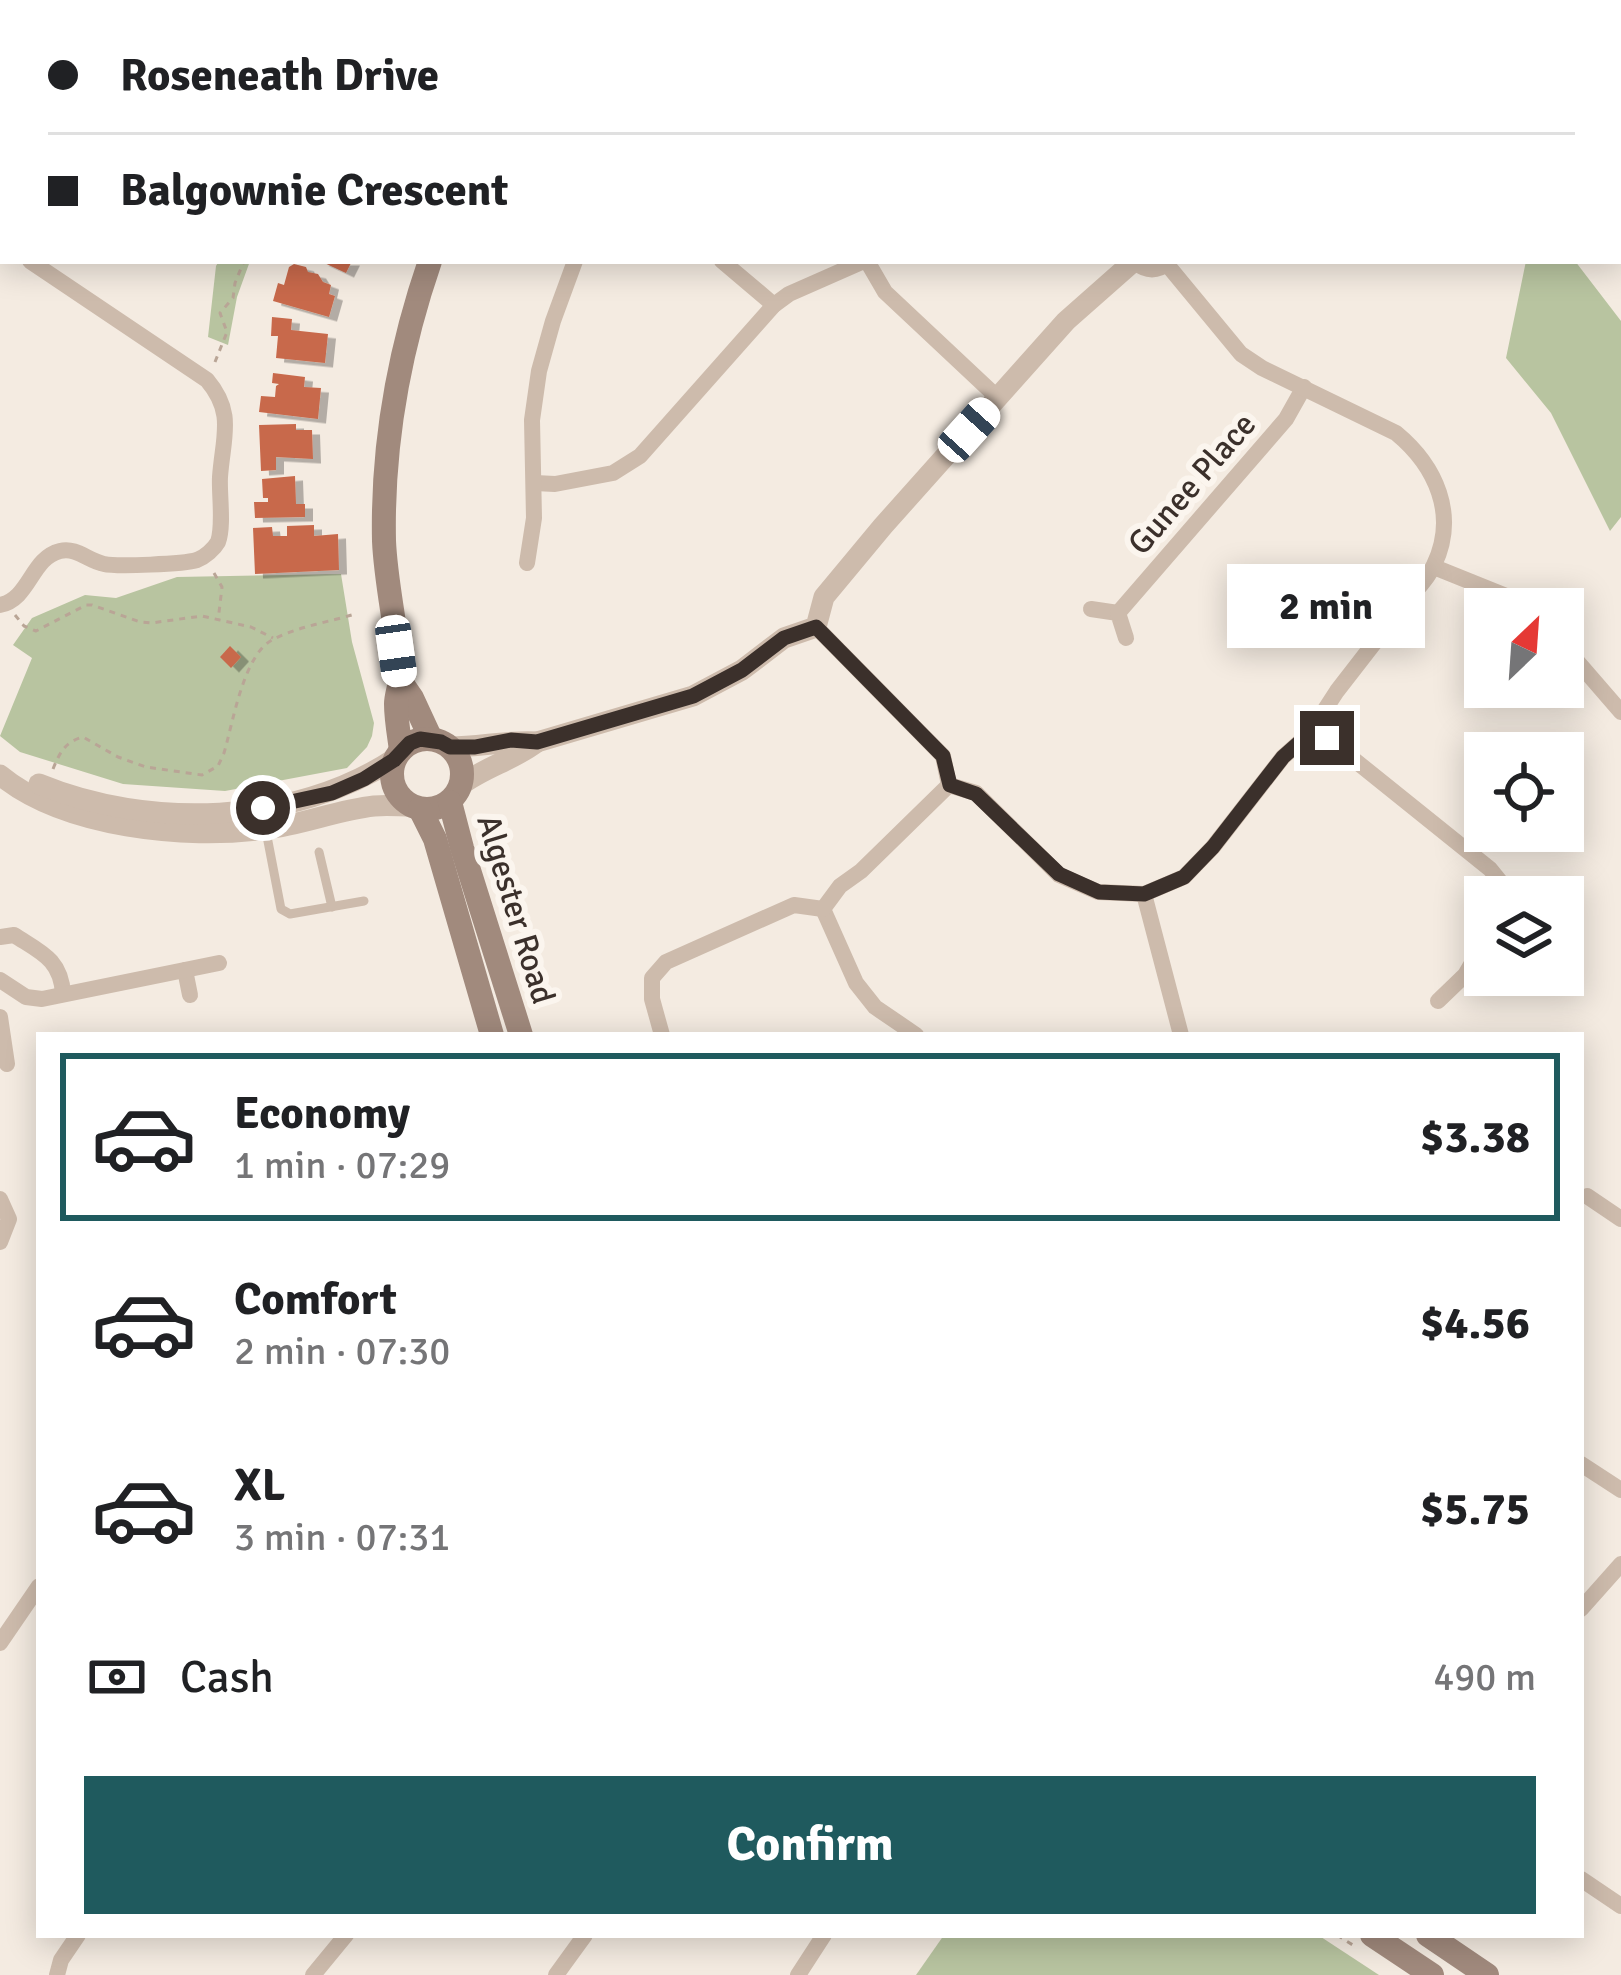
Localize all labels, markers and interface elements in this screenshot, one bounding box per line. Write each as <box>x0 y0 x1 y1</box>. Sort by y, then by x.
text: Roseneath Drive <box>120 48 439 103</box>
text: Balgownie Crescent <box>120 163 508 218</box>
car <box>932 391 1006 469</box>
street label: Gunee Place <box>1119 405 1265 563</box>
callout: 2 min <box>1228 564 1426 648</box>
text: 2 min <box>1279 582 1373 630</box>
north arrow <box>1464 588 1584 708</box>
map controls <box>1464 588 1584 996</box>
car <box>373 613 419 689</box>
route end <box>1300 711 1354 765</box>
button: locate <box>1464 732 1584 852</box>
route start <box>236 781 290 835</box>
street label: Algester Road <box>467 810 564 1009</box>
button: layers <box>1464 876 1584 996</box>
icon: car <box>90 1083 198 1191</box>
text: Economy <box>234 1086 410 1141</box>
text: $3.38 <box>1420 1110 1530 1165</box>
text: 1 min · 07:29 <box>234 1141 450 1189</box>
icon: car <box>90 1269 198 1377</box>
text: Comfort <box>234 1272 397 1327</box>
text: $4.56 <box>1420 1296 1530 1351</box>
text: 2 min · 07:30 <box>234 1327 450 1375</box>
icon: car <box>90 1455 198 1563</box>
text: XL <box>234 1458 285 1513</box>
text: $5.75 <box>1420 1482 1530 1537</box>
text: 3 min · 07:31 <box>234 1513 450 1561</box>
icon: cash <box>84 1644 150 1710</box>
text: Cash <box>180 1650 274 1705</box>
text: 490 m <box>1433 1653 1536 1701</box>
button: Confirm <box>84 1776 1536 1914</box>

